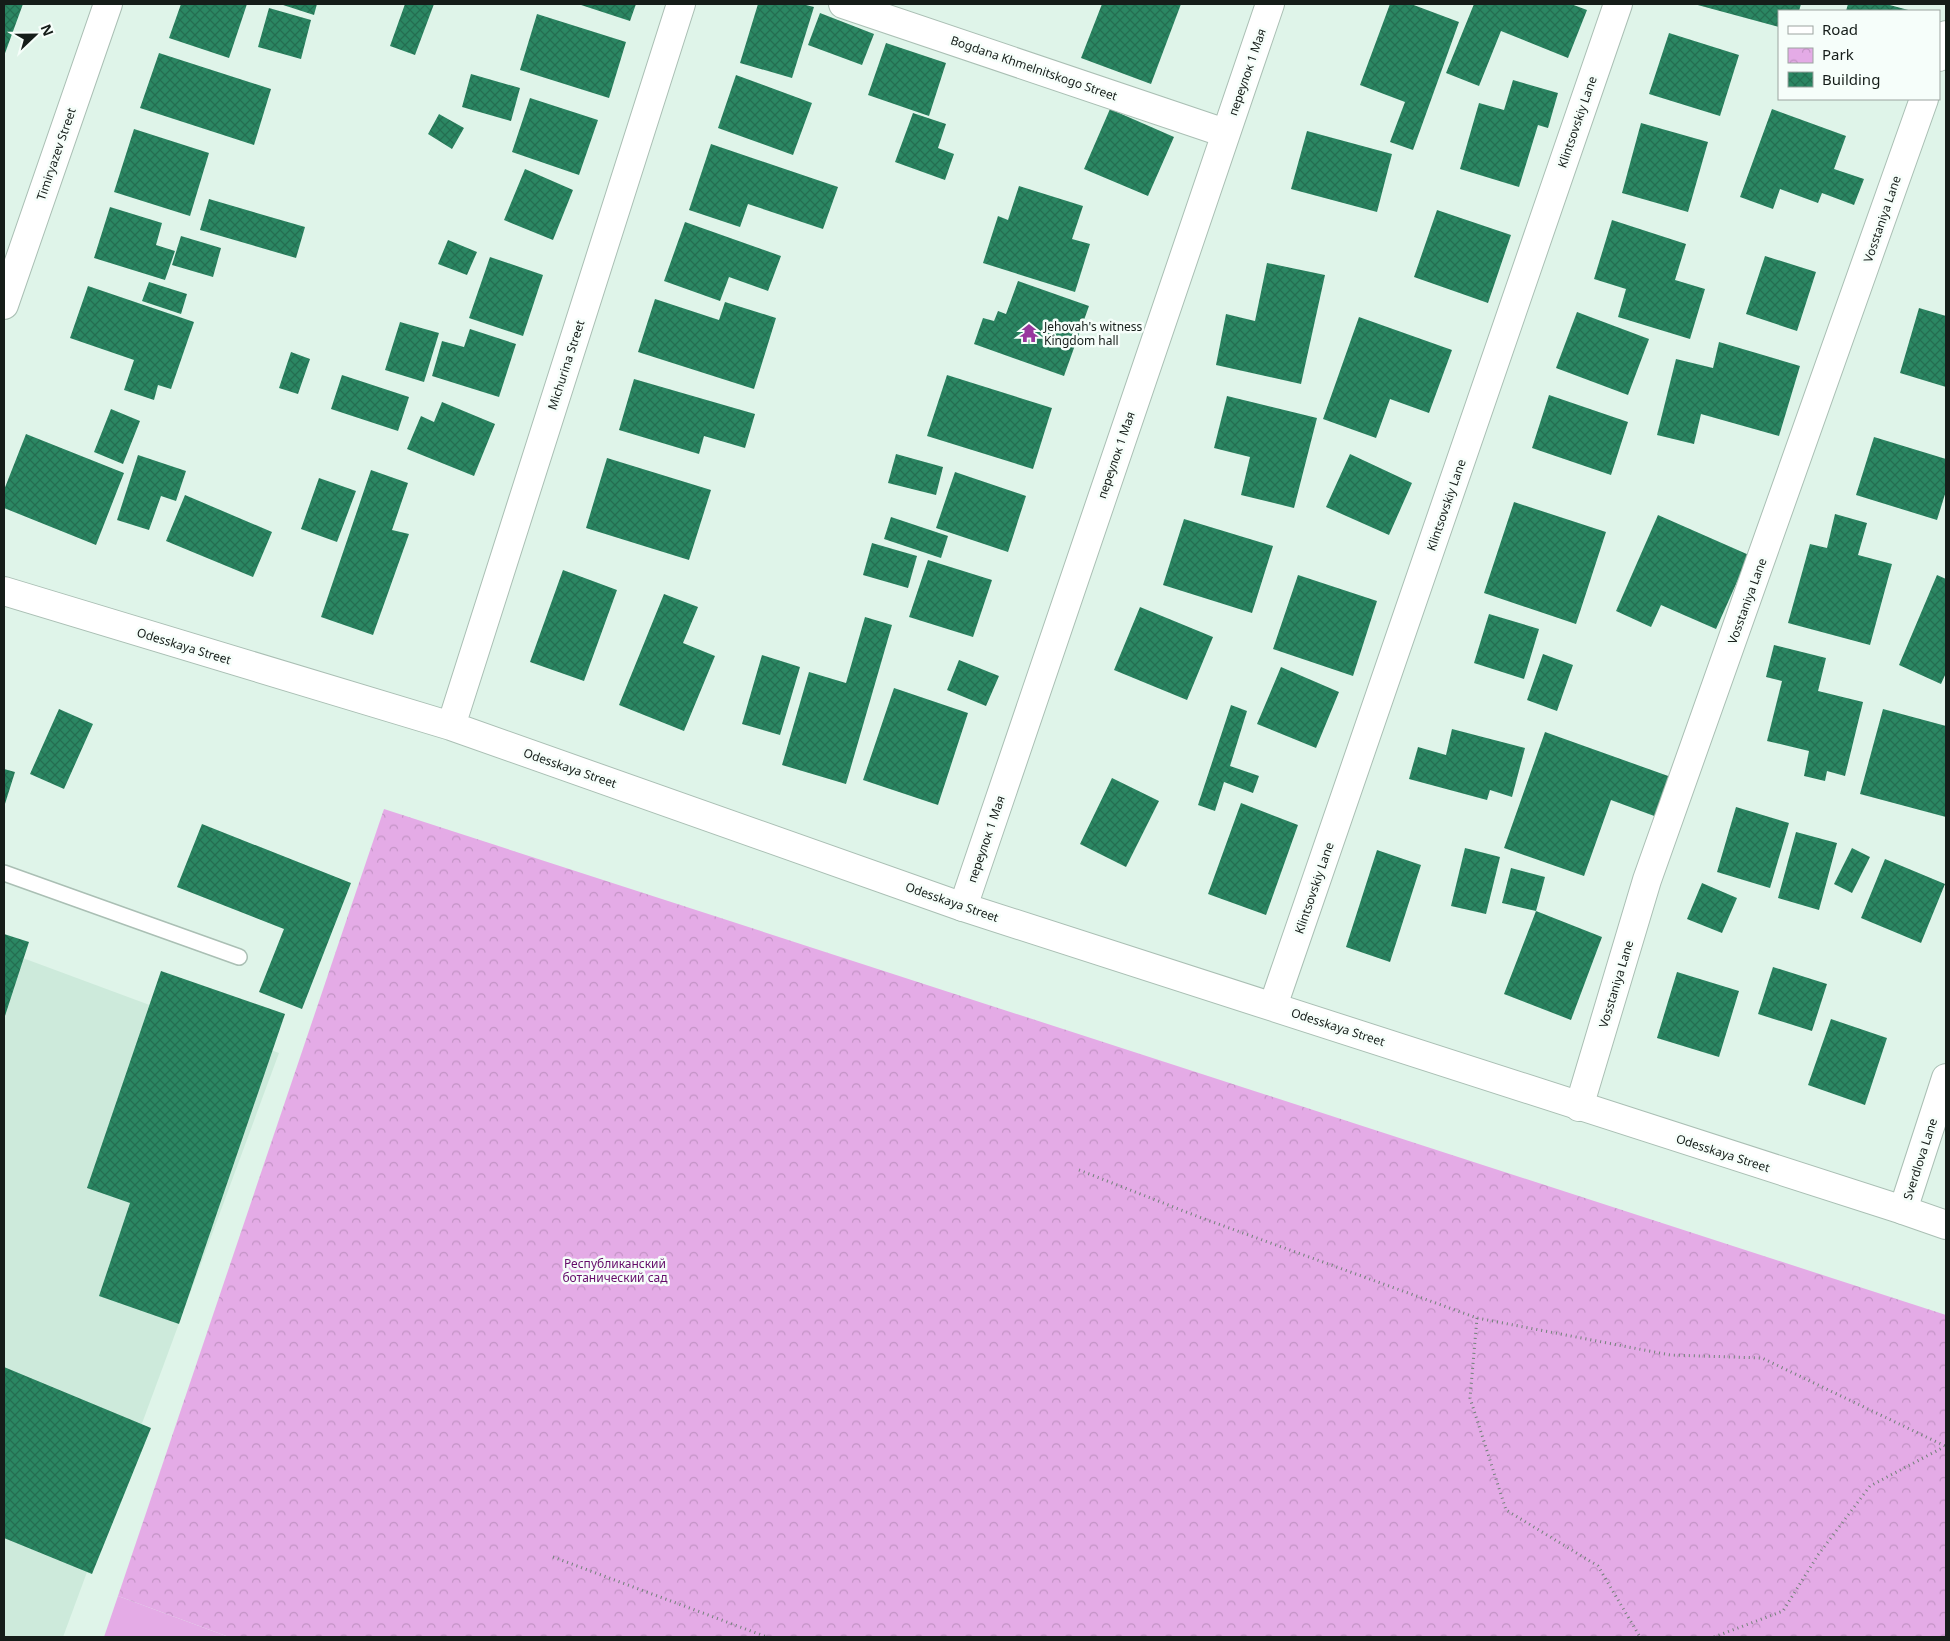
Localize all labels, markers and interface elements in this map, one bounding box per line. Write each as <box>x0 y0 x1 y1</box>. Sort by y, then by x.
north arrow <box>10 10 60 60</box>
legend <box>1778 10 1940 100</box>
text: Road <box>1822 19 1858 39</box>
text: N <box>37 21 58 39</box>
street label: переулок 1 Мая <box>1224 26 1270 118</box>
street label: Bogdana Khmelnitskogo Street <box>948 31 1120 105</box>
text: Park <box>1822 44 1854 64</box>
text: Building <box>1822 69 1880 89</box>
street label: Klintsovskiy Lane <box>1553 74 1601 170</box>
street label: Timiryazev Street <box>32 105 80 203</box>
street label: Vosstaniya Lane <box>1859 173 1905 265</box>
street label: Michurina Street <box>543 317 589 412</box>
place label: Jehovah's witness Kingdom hall <box>1043 318 1143 349</box>
temple icon: Jehovah's witness Kingdom hall <box>1018 322 1040 344</box>
street label: переулок 1 Мая <box>1093 409 1139 501</box>
street label: Klintsovskiy Lane <box>1422 457 1470 553</box>
street label: Vosstaniya Lane <box>1724 555 1771 646</box>
street label: Odesskaya Street <box>135 624 234 669</box>
street label: Odesskaya Street <box>521 744 620 792</box>
street label: переулок 1 Мая <box>963 793 1009 885</box>
street label: Klintsovskiy Lane <box>1290 840 1338 936</box>
street label: Odesskaya Street <box>903 878 1002 926</box>
street label: Vosstaniya Lane <box>1595 938 1637 1030</box>
street label: Odesskaya Street <box>1289 1004 1388 1050</box>
street label: Sverdlova Lane <box>1899 1116 1941 1202</box>
street label: Odesskaya Street <box>1674 1130 1773 1176</box>
park label: Республиканский ботанический сад <box>562 1255 668 1286</box>

